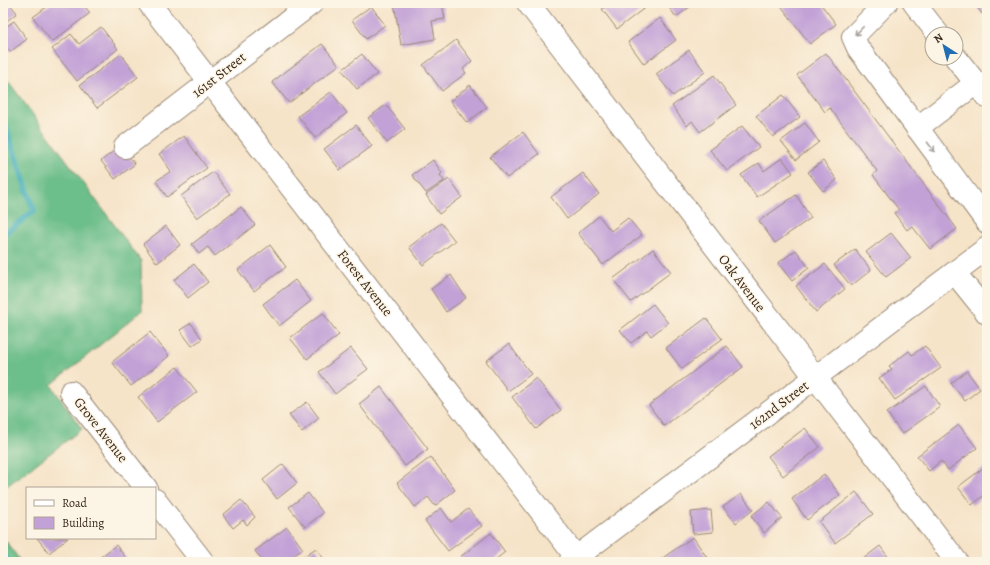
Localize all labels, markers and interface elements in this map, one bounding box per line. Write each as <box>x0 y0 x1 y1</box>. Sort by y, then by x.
one-way arrow <box>854 26 864 36</box>
north arrow <box>924 26 964 66</box>
text: N <box>931 30 946 47</box>
street label: 161st Street <box>188 48 250 102</box>
one-way arrow <box>927 141 936 152</box>
street label: Forest Avenue <box>333 246 397 320</box>
street label: Oak Avenue <box>714 250 770 316</box>
street label: 162nd Street <box>745 376 813 434</box>
street label: Grove Avenue <box>70 394 132 466</box>
legend <box>26 487 156 539</box>
text: Road <box>62 495 88 511</box>
text: Building <box>62 515 104 531</box>

